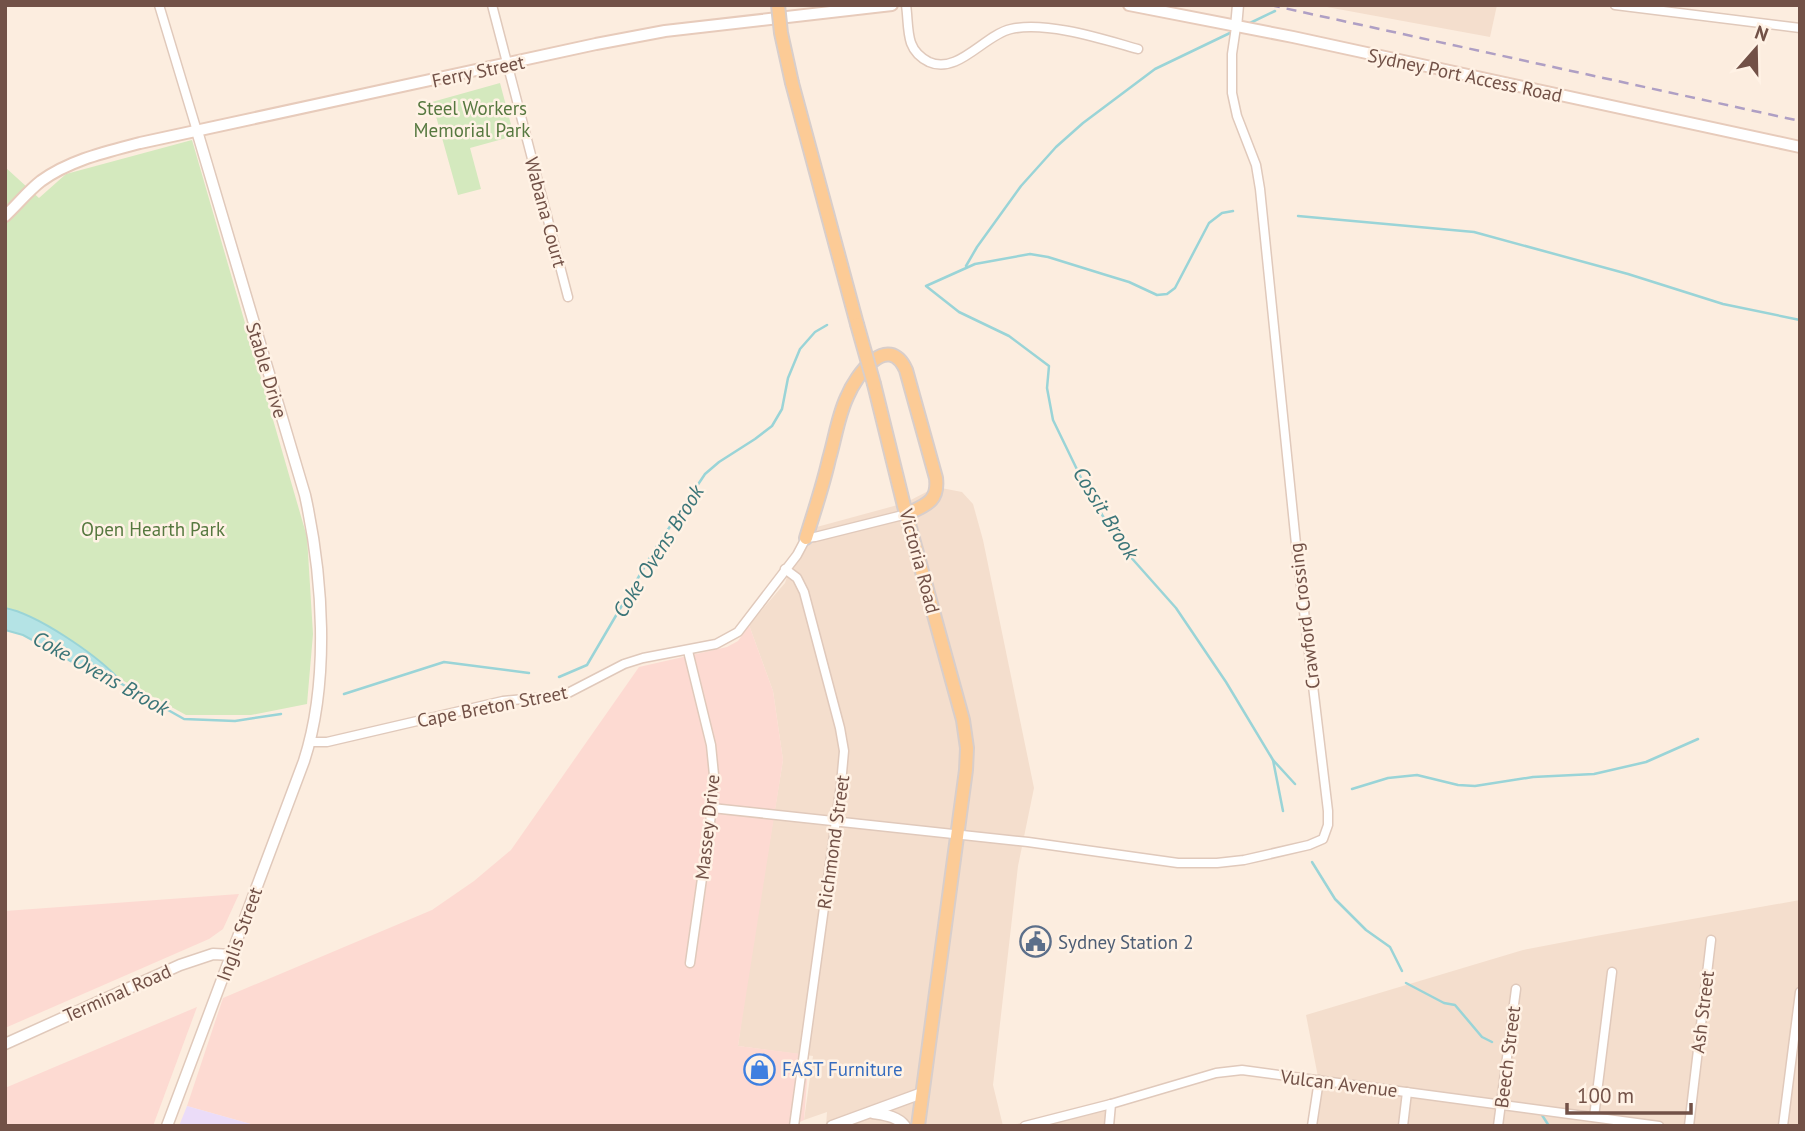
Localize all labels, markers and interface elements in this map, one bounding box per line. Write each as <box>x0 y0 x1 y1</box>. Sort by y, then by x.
north arrow <box>1721 14 1791 84</box>
text: N <box>1752 20 1772 46</box>
street label: Sydney Port Access Road <box>1366 43 1564 107</box>
street label: Ferry Street <box>429 49 527 93</box>
park label: Steel Workers Memorial Park <box>414 96 530 142</box>
street label: Wabana Court <box>520 154 572 270</box>
street label: Stable Drive <box>241 319 293 421</box>
water label: Cossit Brook <box>1067 462 1146 566</box>
water label: Coke Ovens Brook <box>606 478 710 622</box>
street label: Victoria Road <box>894 505 945 616</box>
park label: Open Hearth Park <box>81 517 225 541</box>
street label: Crawford Crossing <box>1283 542 1325 690</box>
water label: Coke Ovens Brook <box>28 624 175 722</box>
street label: Cape Breton Street <box>415 680 570 732</box>
street label: Massey Drive <box>690 773 724 881</box>
street label: Richmond Street <box>812 773 854 911</box>
street label: Inglis Street <box>211 883 267 984</box>
public building icon: Sydney Station 2 <box>1018 925 1052 959</box>
place label: Sydney Station 2 <box>1058 930 1194 954</box>
street label: Terminal Road <box>59 959 175 1027</box>
street label: Ash Street <box>1685 969 1719 1055</box>
street label: Beech Street <box>1489 1004 1525 1109</box>
shop icon: FAST Furniture <box>742 1052 776 1086</box>
place label: FAST Furniture <box>782 1057 903 1081</box>
street label: Vulcan Avenue <box>1278 1064 1399 1102</box>
scale bar <box>1567 1072 1691 1116</box>
text: 100 m <box>1577 1082 1634 1109</box>

